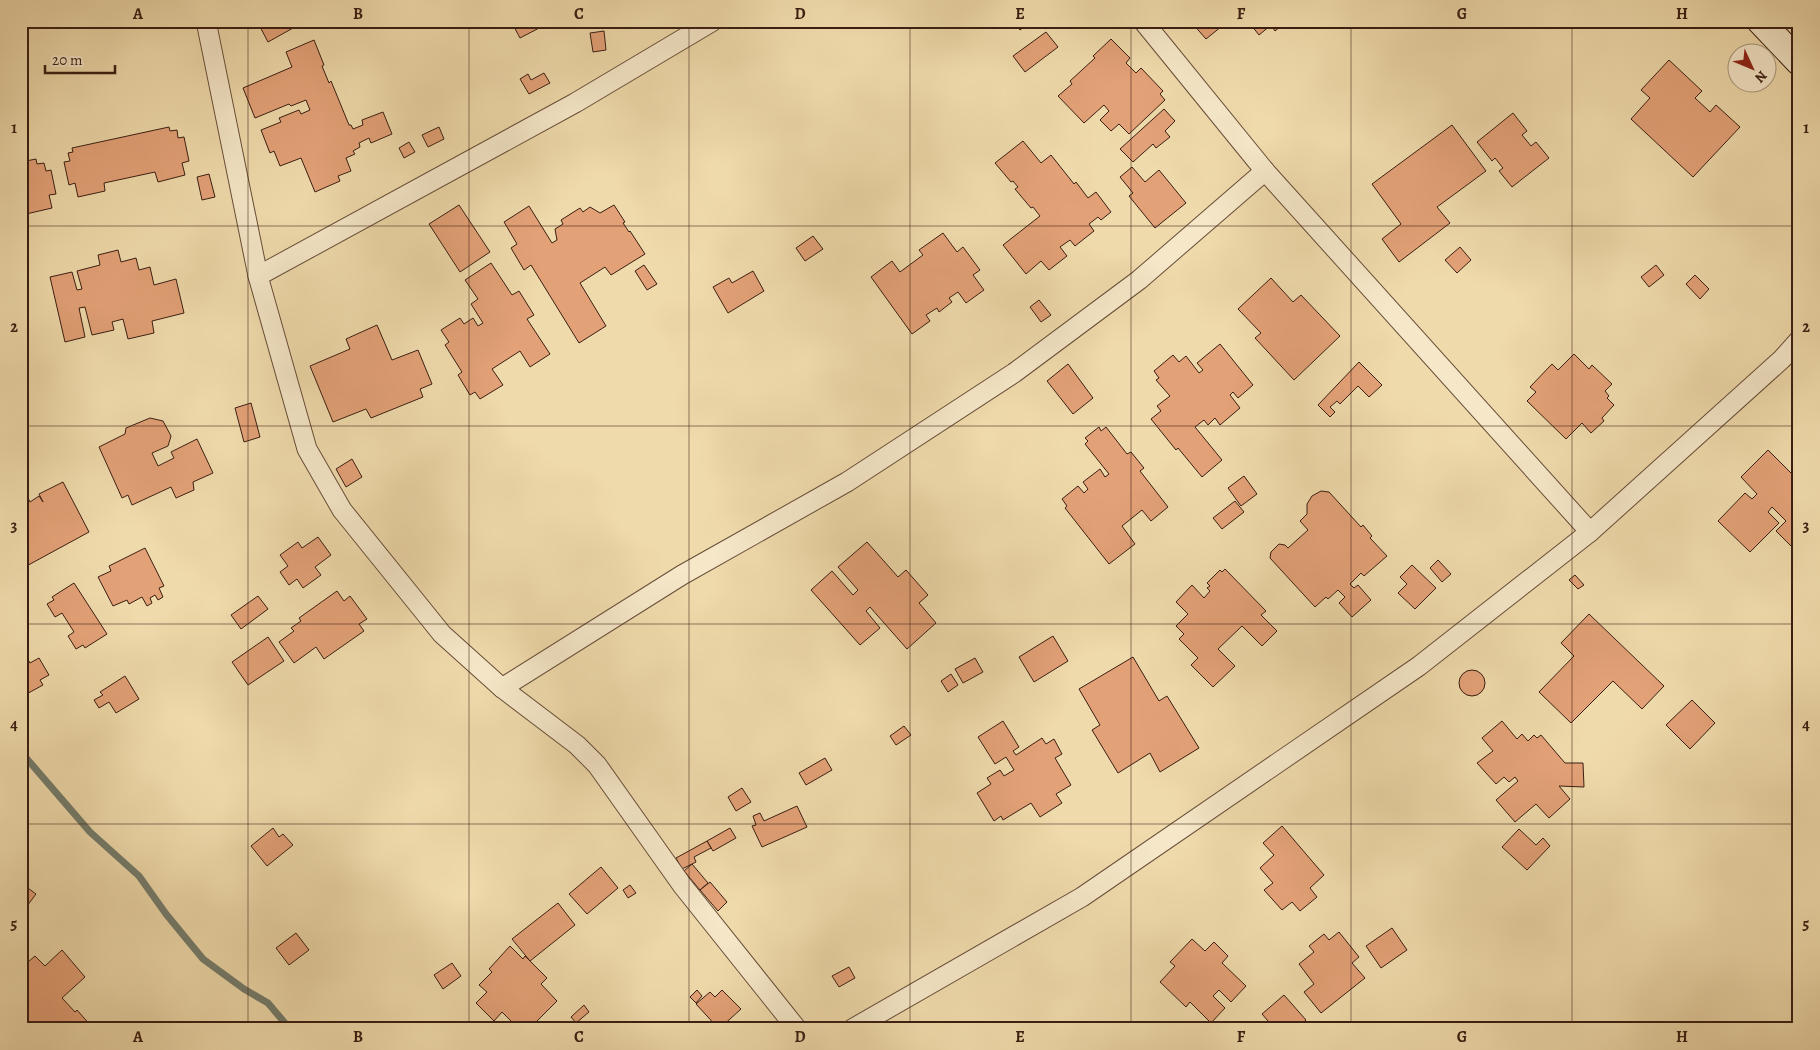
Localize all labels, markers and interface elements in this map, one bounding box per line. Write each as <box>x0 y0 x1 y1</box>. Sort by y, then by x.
text: A <box>132 3 144 25</box>
text: B <box>353 3 363 25</box>
text: C <box>574 3 584 25</box>
text: D <box>794 3 806 25</box>
text: E <box>1015 3 1025 25</box>
text: F <box>1237 3 1246 25</box>
text: G <box>1457 3 1467 25</box>
text: H <box>1676 3 1688 25</box>
scale bar <box>45 42 115 74</box>
north arrow <box>1728 42 1778 92</box>
text: 20 m <box>52 50 83 70</box>
text: N <box>1751 66 1771 87</box>
text: 1 <box>11 117 17 139</box>
text: 1 <box>1803 117 1809 139</box>
text: 2 <box>10 316 18 338</box>
text: 2 <box>1802 316 1810 338</box>
text: 3 <box>11 515 18 537</box>
text: 3 <box>1803 515 1810 537</box>
text: 4 <box>10 714 18 736</box>
text: 4 <box>1802 714 1810 736</box>
text: 5 <box>11 913 18 935</box>
text: 5 <box>1803 913 1810 935</box>
text: A <box>132 1026 144 1048</box>
text: B <box>353 1026 363 1048</box>
text: C <box>574 1026 584 1048</box>
text: D <box>794 1026 806 1048</box>
text: E <box>1015 1026 1025 1048</box>
text: F <box>1237 1026 1246 1048</box>
text: G <box>1457 1026 1467 1048</box>
text: H <box>1676 1026 1688 1048</box>

